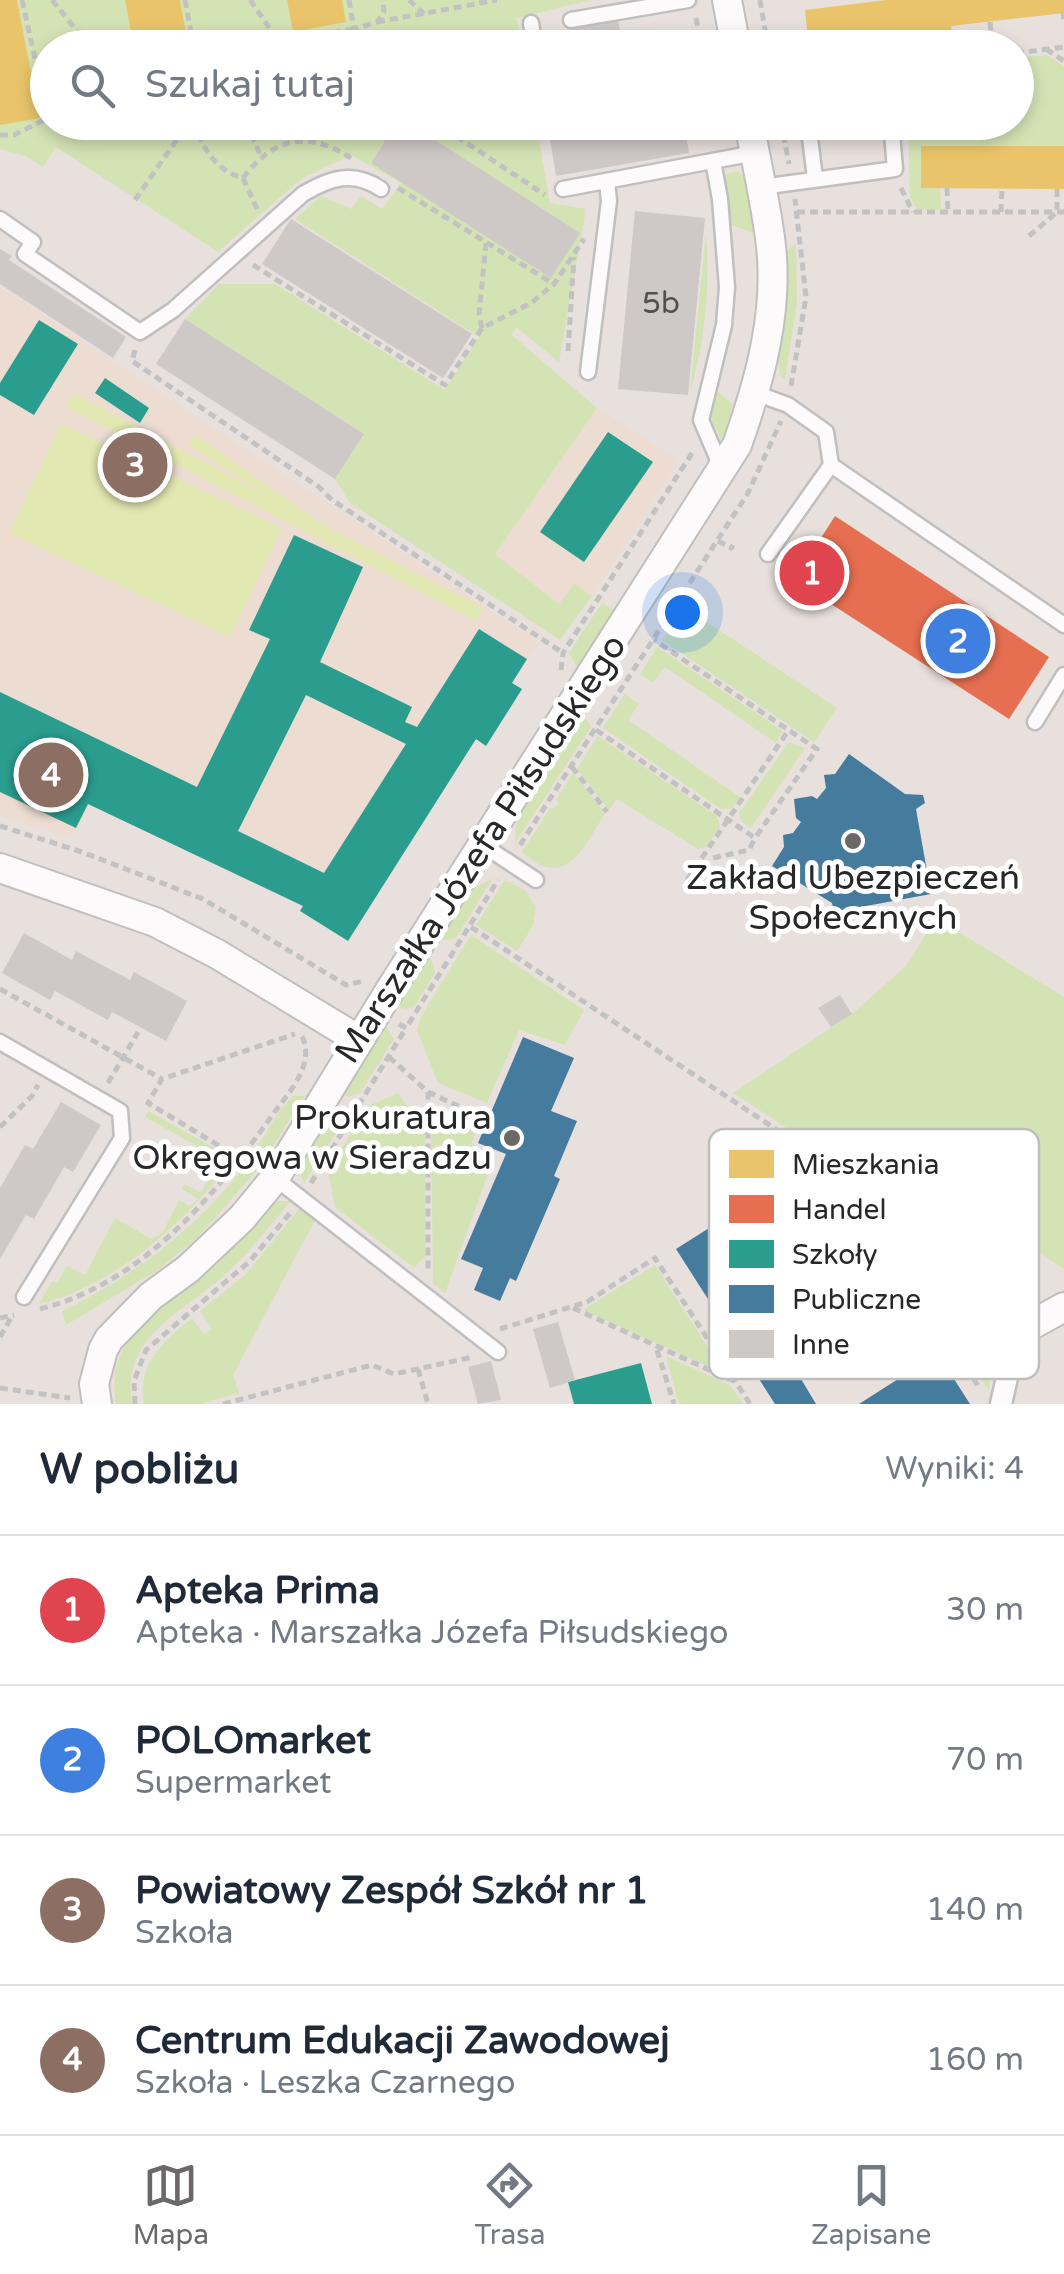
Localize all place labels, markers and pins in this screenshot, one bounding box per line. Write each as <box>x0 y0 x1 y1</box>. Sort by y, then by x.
pin: 3 <box>102 428 168 502</box>
pin: 1 <box>780 536 844 610</box>
pin: 2 <box>926 604 990 678</box>
pin: 4 <box>18 738 84 812</box>
marker: Zakład Ubezpieczeń Społecznych <box>842 830 864 852</box>
place label: Zakład Ubezpieczeń Społecznych <box>686 857 1020 939</box>
place label: Prokuratura Okręgowa w Sieradzu <box>132 1097 492 1179</box>
marker: Prokuratura Okręgowa w Sieradzu <box>501 1127 523 1149</box>

